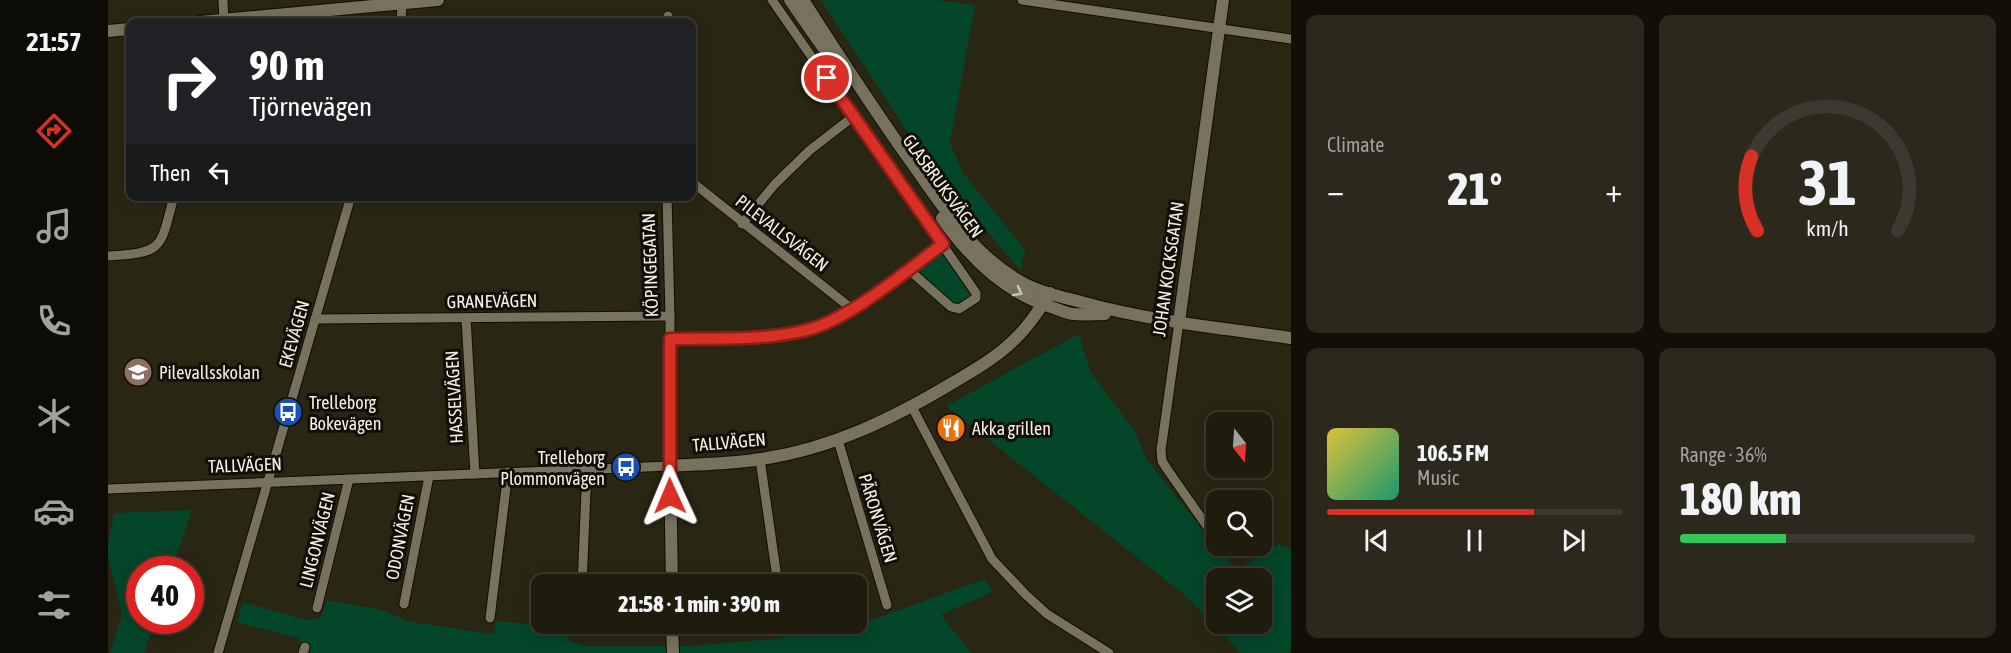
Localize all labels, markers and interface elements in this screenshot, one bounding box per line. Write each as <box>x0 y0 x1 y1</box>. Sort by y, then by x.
text: 21:57 <box>26 26 82 57</box>
text: 90 m <box>249 41 324 89</box>
icon: right <box>150 42 228 120</box>
pin <box>801 52 852 103</box>
icon: arrive <box>810 61 843 94</box>
text: Tjörnevägen <box>249 91 372 122</box>
icon: directions <box>33 110 75 152</box>
street label: GLASBRUKSVÄGEN <box>898 130 988 242</box>
text: Climate <box>1327 133 1384 156</box>
text: 31 <box>1798 147 1857 218</box>
icon: left <box>203 156 236 189</box>
text: Then <box>150 160 191 186</box>
text: 21° <box>1447 163 1502 215</box>
text: − <box>1327 171 1344 209</box>
text: + <box>1605 171 1622 209</box>
street label: PILEVALLSVÄGEN <box>731 190 833 276</box>
street label: JOHAN KOCKSGATAN <box>1148 200 1188 338</box>
icon: music <box>33 205 75 247</box>
street label: KÖPINGEGATAN <box>638 213 662 317</box>
text: km/h <box>1806 216 1849 241</box>
one-way arrow <box>1012 285 1022 296</box>
street label: GRANEVÄGEN <box>446 290 538 312</box>
street label: EKEVÄGEN <box>274 298 314 370</box>
icon: phone <box>33 300 75 342</box>
street label: HASSELVÄGEN <box>441 350 467 444</box>
school or university icon: Pilevallsskolan <box>122 356 154 388</box>
place label: Pilevallsskolan <box>159 362 260 383</box>
place label: Trelleborg Bokevägen <box>309 392 381 434</box>
icon: climate <box>33 395 75 437</box>
bus stop icon: Trelleborg Bokevägen <box>272 396 304 428</box>
restaurant icon: Akka grillen <box>935 412 967 444</box>
north arrow <box>1206 412 1272 478</box>
map controls <box>1206 412 1272 634</box>
place label: Akka grillen <box>972 418 1051 439</box>
street label: TALLVÄGEN <box>691 428 767 456</box>
text: 106.5 FM <box>1417 440 1489 466</box>
text: Range · 36% <box>1680 443 1767 466</box>
place label: Trelleborg Plommonvägen <box>500 447 605 489</box>
bus stop icon: Trelleborg Plommonvägen <box>610 451 642 483</box>
street label: TALLVÄGEN <box>208 453 282 477</box>
position arrow <box>638 464 702 528</box>
text: Music <box>1417 466 1459 489</box>
street label: PÄRONVÄGEN <box>855 471 901 565</box>
text: 180 km <box>1680 473 1801 525</box>
icon: car <box>33 490 75 532</box>
street label: LINGONVÄGEN <box>295 490 339 590</box>
button: search <box>1206 490 1272 556</box>
street label: ODONVÄGEN <box>381 492 419 582</box>
icon: previous <box>1360 524 1393 557</box>
icon: pause <box>1458 524 1491 557</box>
icon: next <box>1557 524 1590 557</box>
speed limit sign: 40 <box>126 556 204 634</box>
button: layers <box>1206 568 1272 634</box>
icon: filters <box>33 584 75 626</box>
text: 21:58 · 1 min · 390 m <box>618 591 780 617</box>

